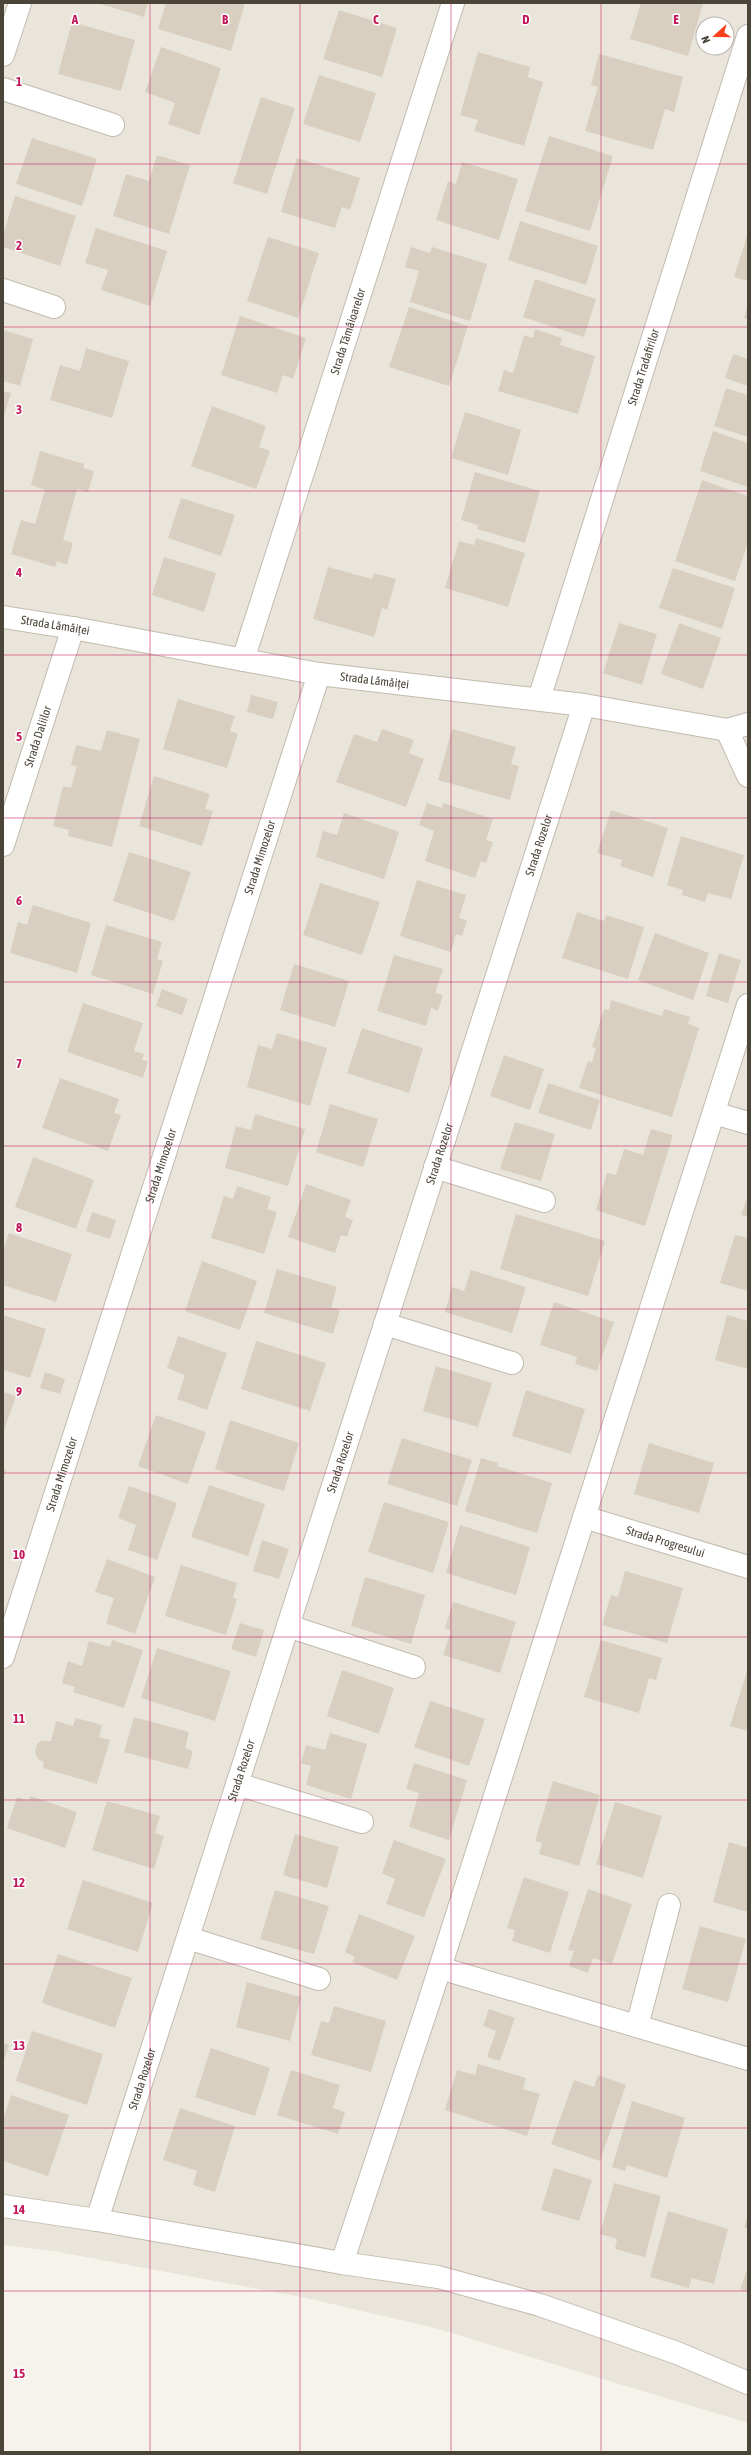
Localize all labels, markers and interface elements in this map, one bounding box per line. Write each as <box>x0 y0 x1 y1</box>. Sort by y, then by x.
text: A <box>71 12 79 27</box>
text: B <box>222 12 229 27</box>
text: C <box>373 12 379 27</box>
text: D <box>522 12 530 27</box>
text: E <box>673 12 679 27</box>
north arrow <box>695 16 735 56</box>
text: N <box>699 34 712 45</box>
text: 1 <box>16 74 22 89</box>
text: 2 <box>16 238 22 253</box>
street label: Strada Tămâioarelor <box>328 286 369 376</box>
street label: Strada Tradafirilor <box>625 327 662 407</box>
text: 3 <box>16 402 22 417</box>
text: 4 <box>15 565 22 580</box>
street label: Strada Lămâiței <box>20 613 91 638</box>
street label: Strada Lămâiței <box>339 670 410 691</box>
street label: Strada Daliilor <box>22 704 55 769</box>
text: 5 <box>16 729 22 744</box>
street label: Strada Rozelor <box>522 812 555 878</box>
street label: Strada Mimozelor <box>242 818 279 896</box>
text: 6 <box>16 893 22 908</box>
text: 7 <box>16 1056 22 1071</box>
street label: Strada Rozelor <box>423 1121 456 1186</box>
street label: Strada Mimozelor <box>142 1126 180 1205</box>
text: 8 <box>16 1220 22 1235</box>
text: 9 <box>16 1384 22 1399</box>
street label: Strada Rozelor <box>324 1429 357 1495</box>
street label: Strada Mimozelor <box>43 1435 80 1513</box>
street label: Strada Progresului <box>624 1523 706 1560</box>
text: 10 <box>13 1547 25 1562</box>
text: 11 <box>13 1711 25 1726</box>
street label: Strada Rozelor <box>225 1738 258 1803</box>
text: 12 <box>13 1875 25 1890</box>
text: 13 <box>13 2038 25 2053</box>
street label: Strada Rozelor <box>126 2046 159 2112</box>
text: 14 <box>13 2202 25 2217</box>
text: 15 <box>13 2366 25 2381</box>

